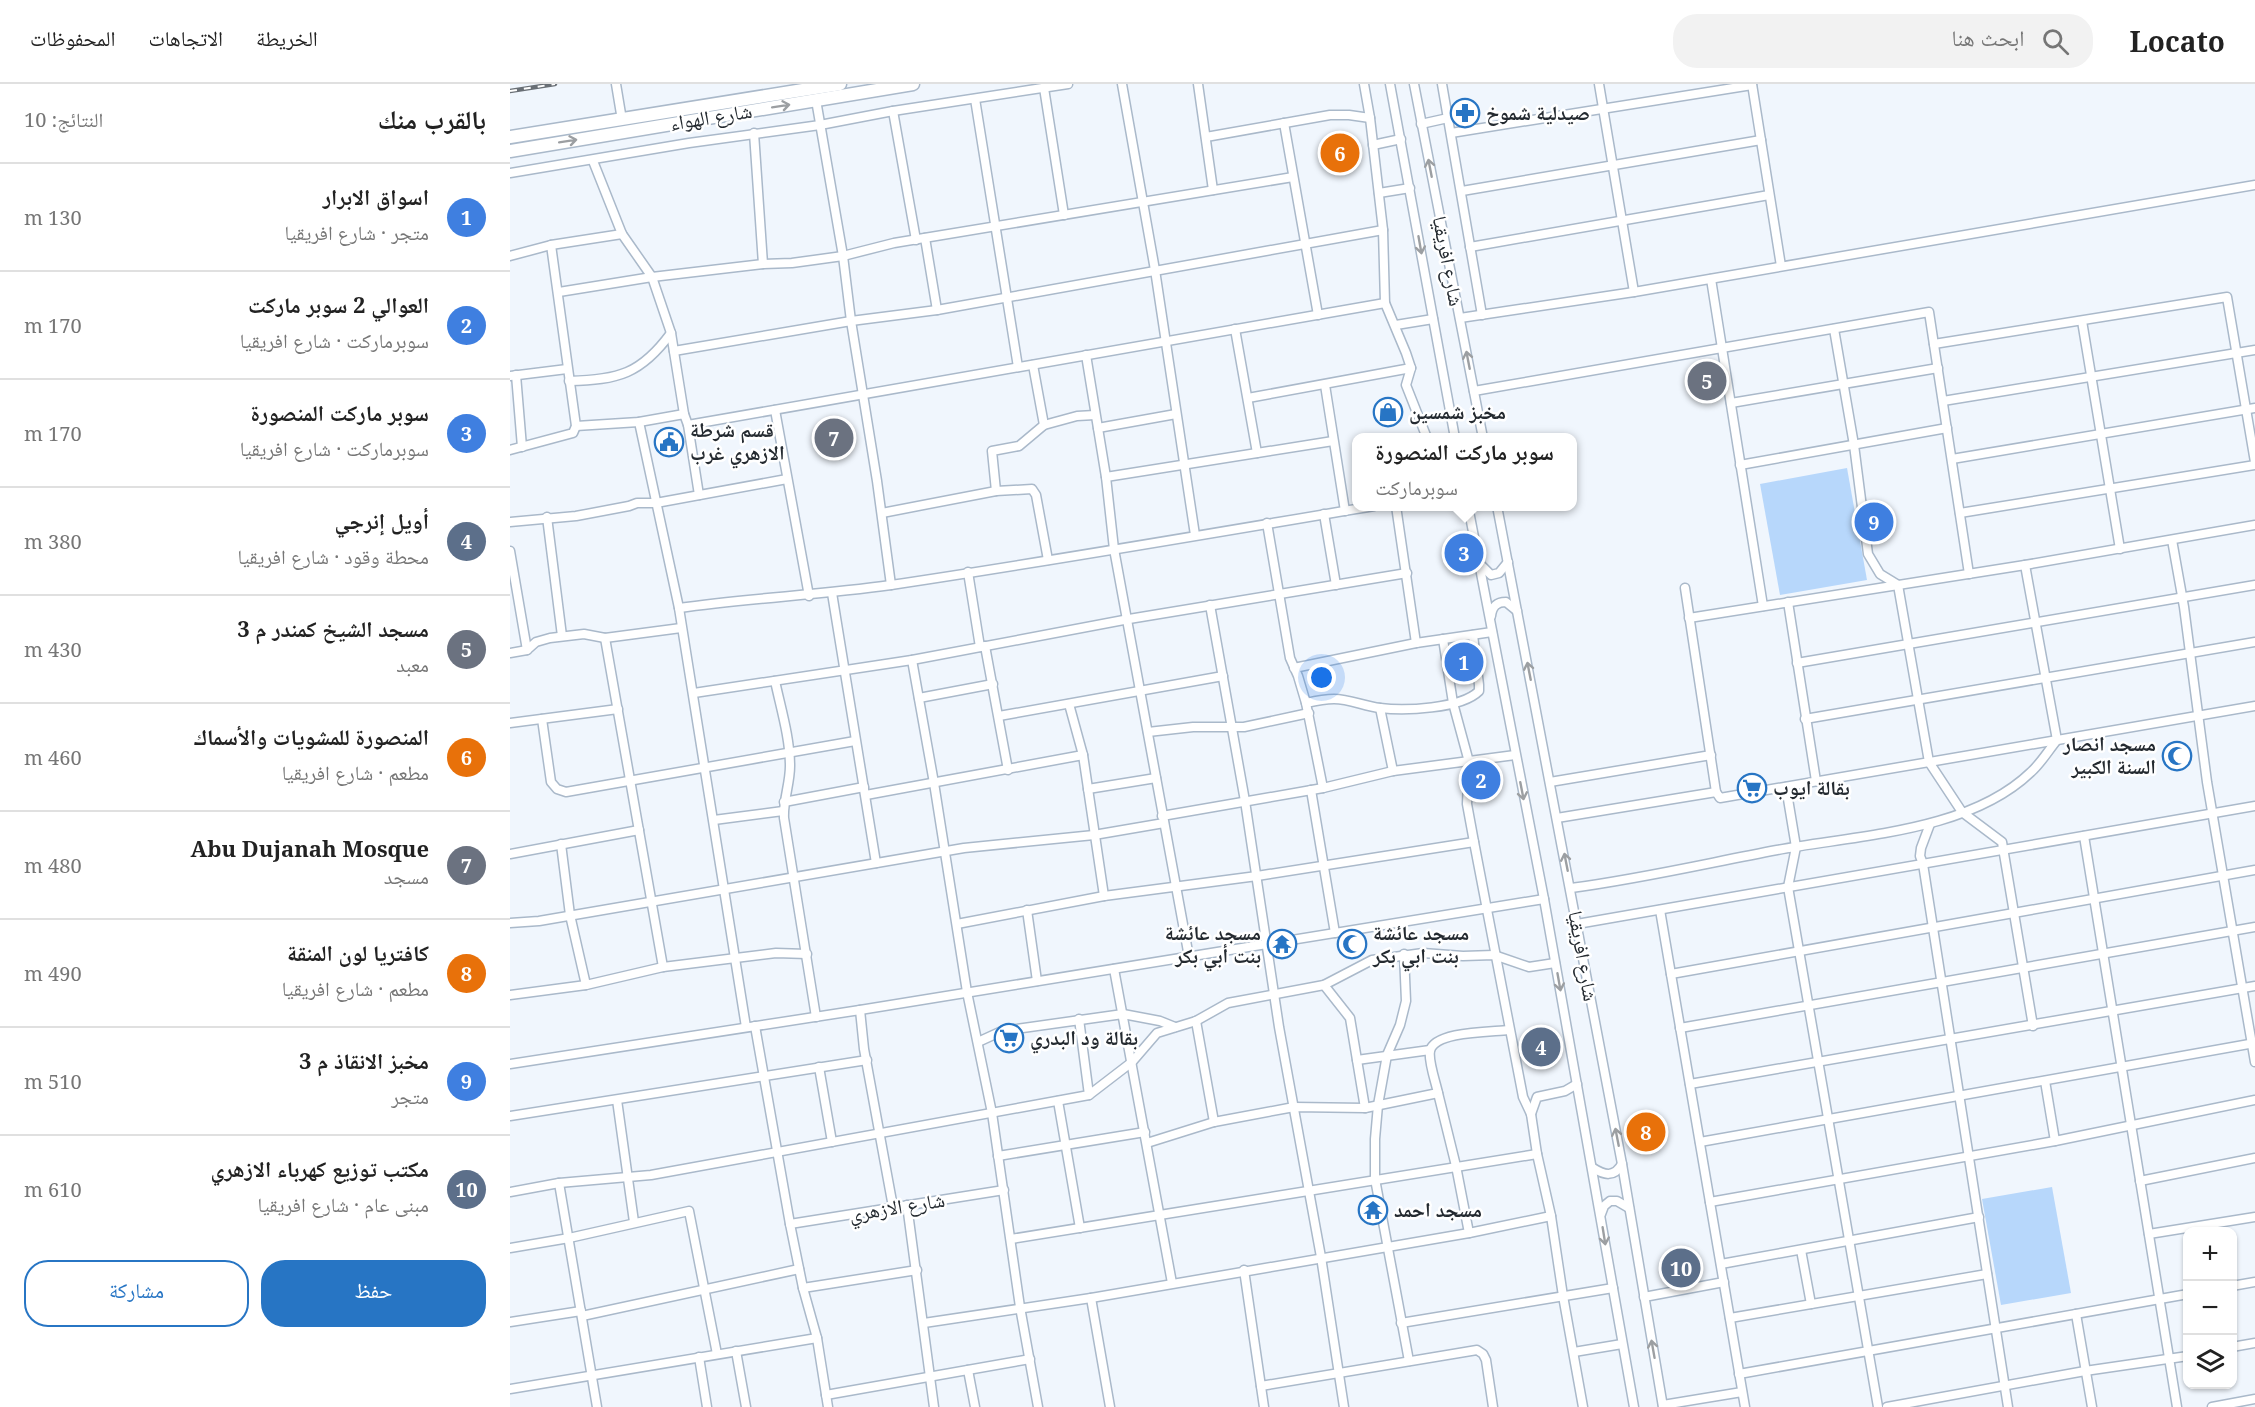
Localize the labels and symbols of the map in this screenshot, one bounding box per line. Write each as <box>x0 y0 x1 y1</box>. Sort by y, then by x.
street label: شارع الهواء <box>668 97 754 136</box>
pharmacy icon: صيدلية شموخ <box>1449 97 1481 129</box>
place label: صيدلية شموخ <box>1486 99 1590 126</box>
one-way arrow <box>770 100 790 111</box>
pin: 6 <box>1320 130 1360 176</box>
one-way arrow <box>557 135 577 146</box>
one-way arrow <box>1424 159 1435 179</box>
street label: شارع افريقيا <box>1427 214 1470 308</box>
one-way arrow <box>1415 234 1426 254</box>
one-way arrow <box>1462 350 1473 370</box>
pin: 5 <box>1688 358 1726 404</box>
shop icon: مخبز شمسين <box>1372 396 1404 428</box>
place label: مخبز شمسين <box>1409 398 1506 425</box>
place label: قسم شرطة الازهري غرب <box>690 416 785 469</box>
pin: 7 <box>814 416 854 460</box>
public building icon: قسم شرطة الازهري غرب <box>653 426 685 458</box>
pin: 9 <box>1854 500 1894 544</box>
pin: 3 <box>1444 530 1484 576</box>
pin: 1 <box>1444 640 1484 684</box>
one-way arrow <box>1523 661 1534 681</box>
your location <box>1307 663 1336 692</box>
place label: مسجد انصار السنة الكبير <box>2062 730 2156 780</box>
mosque icon: مسجد انصار السنة الكبير <box>2161 740 2193 772</box>
pin: 2 <box>1462 758 1500 802</box>
supermarket icon: بقالة ايوب <box>1736 772 1768 804</box>
place label: بقالة ايوب <box>1773 774 1850 801</box>
one-way arrow <box>1517 781 1528 800</box>
one-way arrow <box>1560 853 1571 873</box>
street label: شارع افريقيا <box>1562 909 1605 1003</box>
place label: مسجد عائشة بنت أبي بكر <box>1165 919 1261 972</box>
place label: مسجد عائشة بنت ابي بكر <box>1372 919 1469 972</box>
temple icon: مسجد عائشة بنت أبي بكر <box>1266 928 1298 960</box>
mosque icon: مسجد عائشة بنت ابي بكر <box>1336 928 1368 960</box>
one-way arrow <box>1554 972 1565 992</box>
supermarket icon: بقالة ود البدري <box>993 1022 1025 1054</box>
place label: بقالة ود البدري <box>1030 1024 1138 1054</box>
pin: 4 <box>1522 1024 1560 1070</box>
pin: 8 <box>1626 1110 1666 1154</box>
one-way arrow <box>1611 1127 1622 1147</box>
street label: شارع الازهري <box>847 1186 947 1230</box>
temple icon: مسجد احمد <box>1357 1194 1389 1226</box>
place label: مسجد احمد <box>1394 1196 1482 1223</box>
one-way arrow <box>1599 1226 1610 1246</box>
pin: 10 <box>1662 1246 1700 1290</box>
one-way arrow <box>1647 1340 1658 1360</box>

